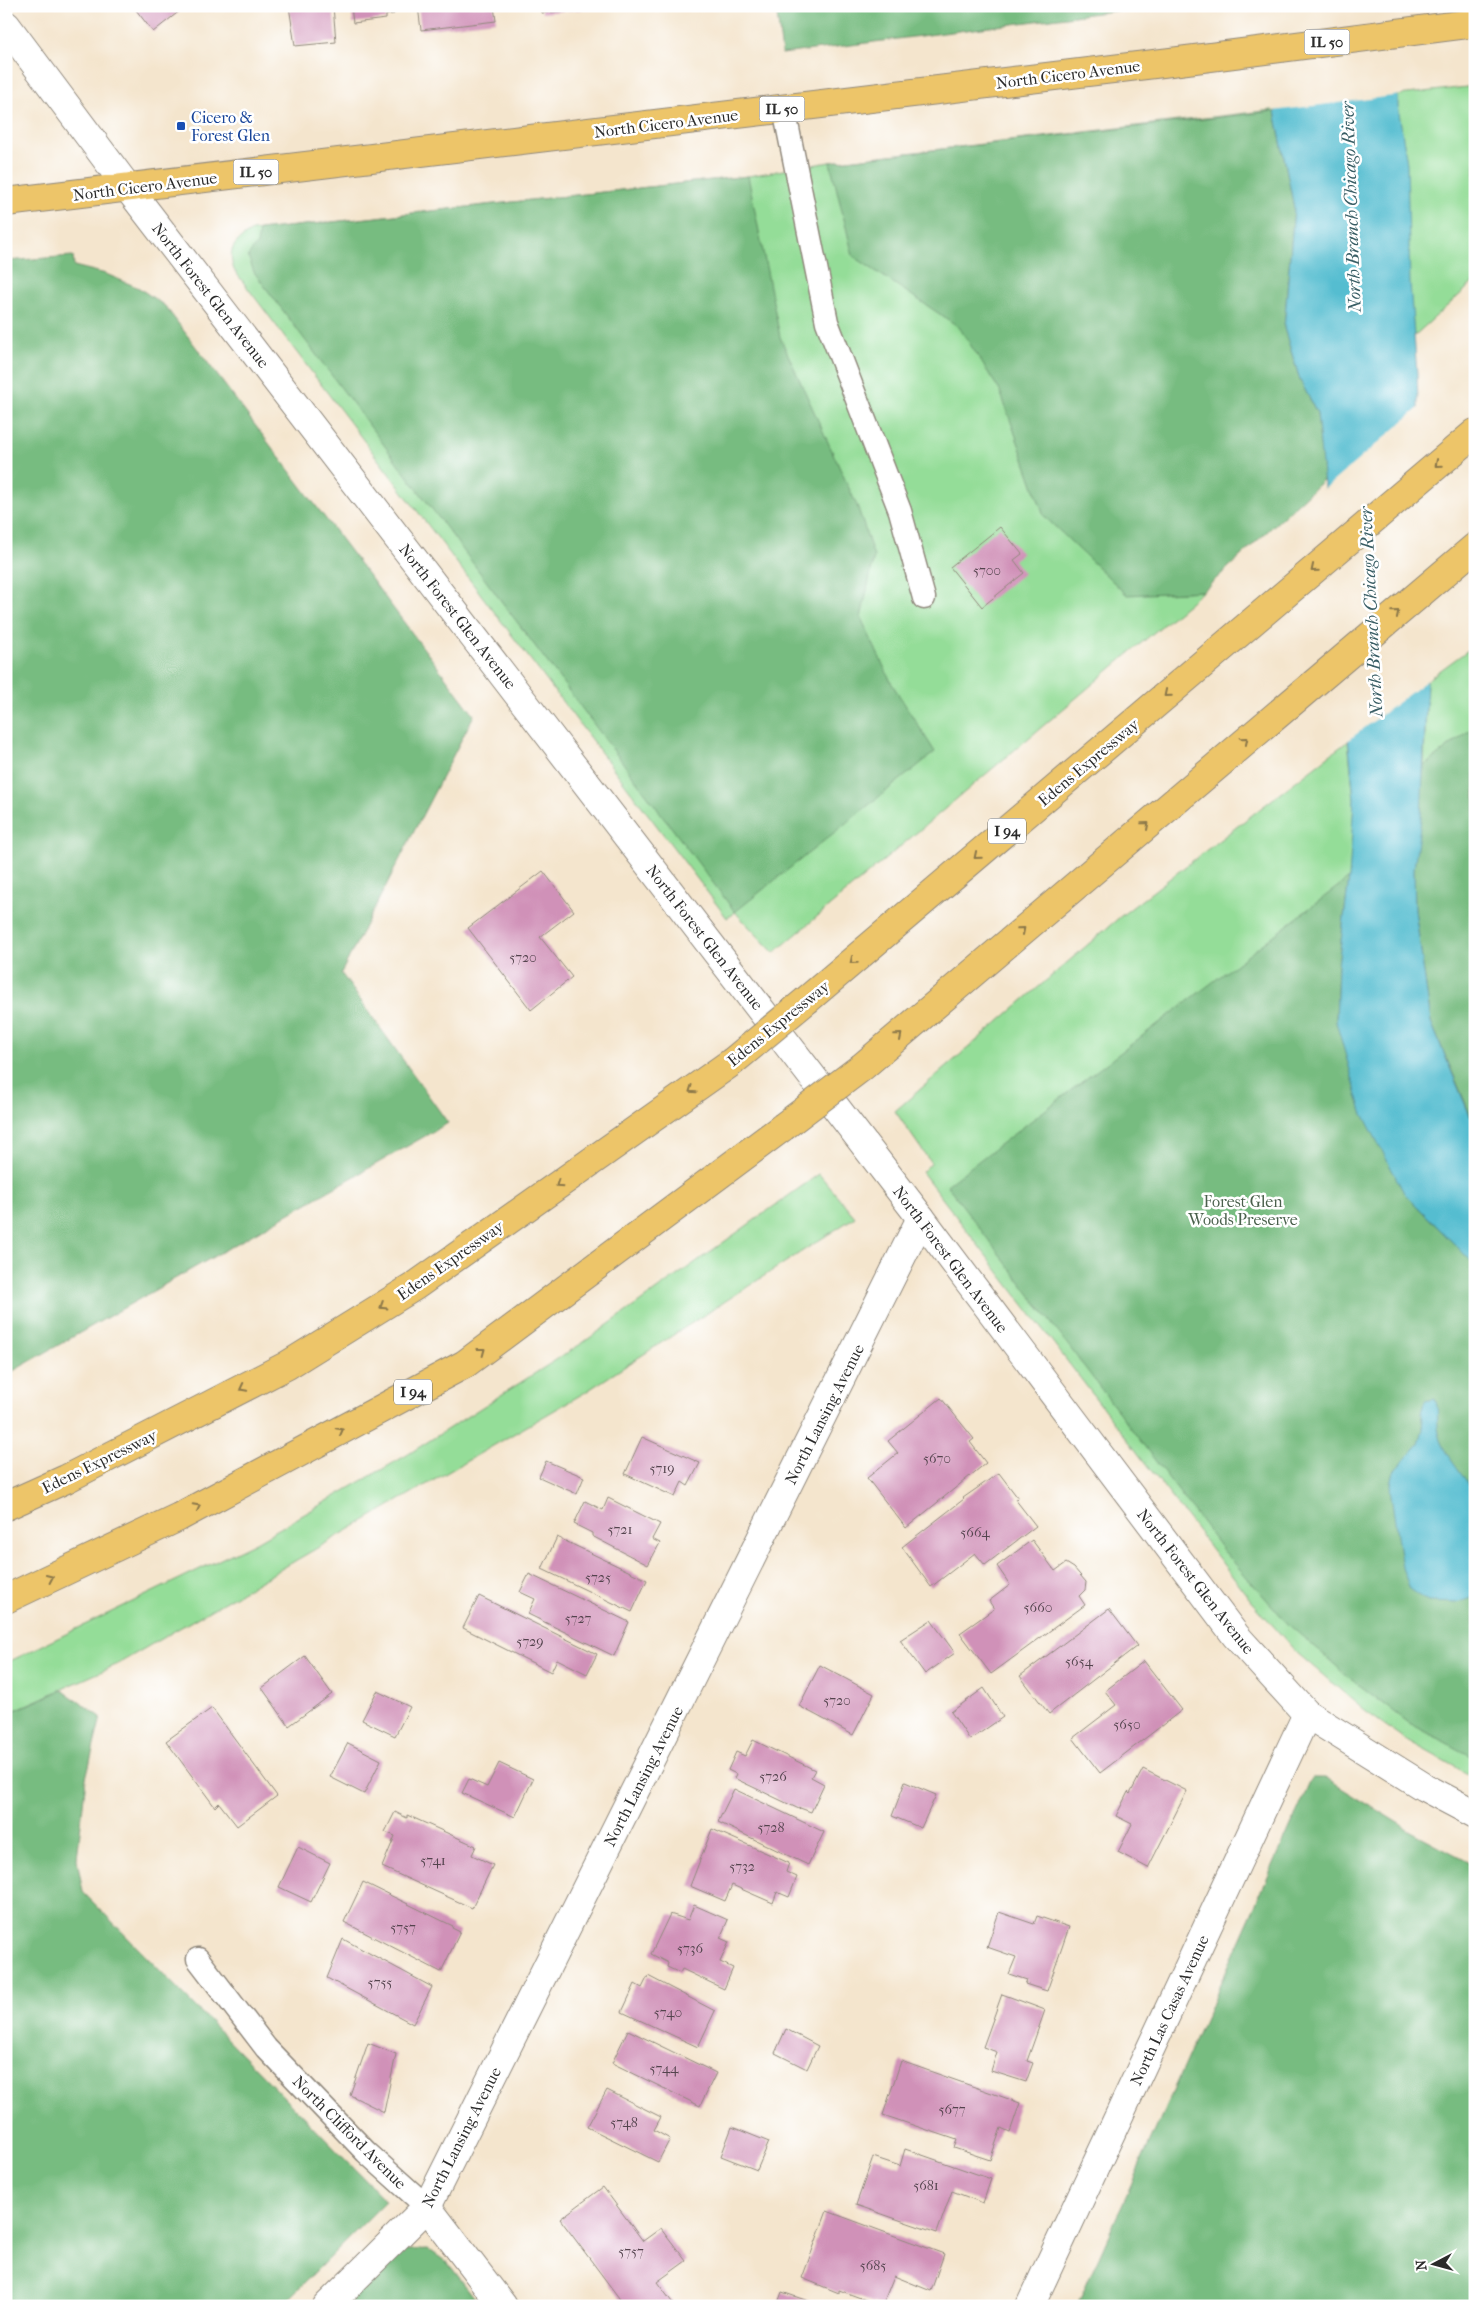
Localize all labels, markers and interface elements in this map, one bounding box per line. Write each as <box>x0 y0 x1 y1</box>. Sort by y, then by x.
road number: IL 50 <box>1304 30 1350 54</box>
street label: North Cicero Avenue <box>995 56 1141 93</box>
road number: IL 50 <box>760 96 804 122</box>
water label: North Branch Chicago River <box>1337 99 1366 314</box>
street label: North Cicero Avenue <box>593 105 739 142</box>
place label: Cicero & Forest Glen <box>191 108 271 145</box>
marker: Cicero & Forest Glen <box>175 120 187 132</box>
road number: IL 50 <box>234 160 278 184</box>
street label: North Cicero Avenue <box>72 168 218 205</box>
street label: North Forest Glen Avenue <box>148 219 273 372</box>
one-way arrow <box>1434 459 1443 468</box>
water label: North Branch Chicago River <box>1355 504 1388 719</box>
street label: North Forest Glen Avenue <box>395 540 520 693</box>
house number: 5700 <box>973 562 1001 579</box>
one-way arrow <box>1310 564 1319 573</box>
one-way arrow <box>1390 611 1399 619</box>
one-way arrow <box>1164 688 1173 697</box>
street label: Edens Expressway <box>1034 714 1143 810</box>
one-way arrow <box>1239 738 1248 746</box>
road number: I 94 <box>988 818 1026 844</box>
one-way arrow <box>1140 821 1149 830</box>
one-way arrow <box>974 850 983 858</box>
street label: North Forest Glen Avenue <box>642 861 767 1014</box>
one-way arrow <box>1017 927 1026 936</box>
house number: 5720 <box>509 949 537 966</box>
one-way arrow <box>850 955 859 964</box>
street label: Edens Expressway <box>724 976 833 1070</box>
one-way arrow <box>893 1032 902 1041</box>
one-way arrow <box>688 1084 698 1093</box>
one-way arrow <box>556 1178 565 1187</box>
street label: North Forest Glen Avenue <box>889 1182 1012 1337</box>
park label: Forest Glen Woods Preserve <box>1187 1192 1298 1229</box>
street label: Edens Expressway <box>393 1216 508 1304</box>
one-way arrow <box>379 1300 388 1310</box>
street label: North Lansing Avenue <box>781 1341 868 1488</box>
one-way arrow <box>476 1349 485 1357</box>
road number: I 94 <box>394 1380 432 1404</box>
one-way arrow <box>239 1382 248 1392</box>
street label: Edens Expressway <box>39 1425 160 1497</box>
one-way arrow <box>335 1427 344 1437</box>
house number: 5670 <box>923 1450 951 1467</box>
house number: 5719 <box>649 1460 675 1477</box>
one-way arrow <box>191 1504 200 1514</box>
street label: North Forest Glen Avenue <box>1133 1505 1258 1658</box>
house number: 5721 <box>608 1521 632 1538</box>
house number: 5664 <box>960 1524 990 1541</box>
house number: 5725 <box>585 1569 611 1586</box>
one-way arrow <box>45 1574 54 1584</box>
house number: 5660 <box>1024 1599 1052 1616</box>
house number: 5727 <box>565 1610 592 1627</box>
house number: 5729 <box>516 1633 544 1650</box>
house number: 5654 <box>1065 1653 1094 1670</box>
house number: 5720 <box>823 1692 851 1709</box>
street label: North Lansing Avenue <box>600 1703 687 1850</box>
house number: 5650 <box>1113 1716 1141 1733</box>
house number: 5726 <box>759 1768 787 1785</box>
house number: 5728 <box>758 1819 785 1836</box>
house number: 5741 <box>420 1852 446 1869</box>
house number: 5732 <box>729 1858 755 1875</box>
house number: 5757 <box>390 1919 416 1936</box>
street label: North Las Casas Avenue <box>1126 1932 1213 2088</box>
house number: 5736 <box>677 1940 703 1957</box>
house number: 5755 <box>368 1974 392 1991</box>
house number: 5740 <box>654 2004 682 2021</box>
house number: 5744 <box>649 2060 679 2077</box>
street label: North Lansing Avenue <box>418 2064 505 2211</box>
street label: North Clifford Avenue <box>289 2072 410 2193</box>
house number: 5677 <box>938 2101 966 2118</box>
house number: 5748 <box>610 2114 638 2131</box>
house number: 5681 <box>913 2177 939 2194</box>
north arrow <box>1408 2240 1458 2290</box>
house number: 5757 <box>618 2243 644 2260</box>
house number: 5685 <box>860 2257 886 2274</box>
text: N <box>1413 2259 1431 2271</box>

